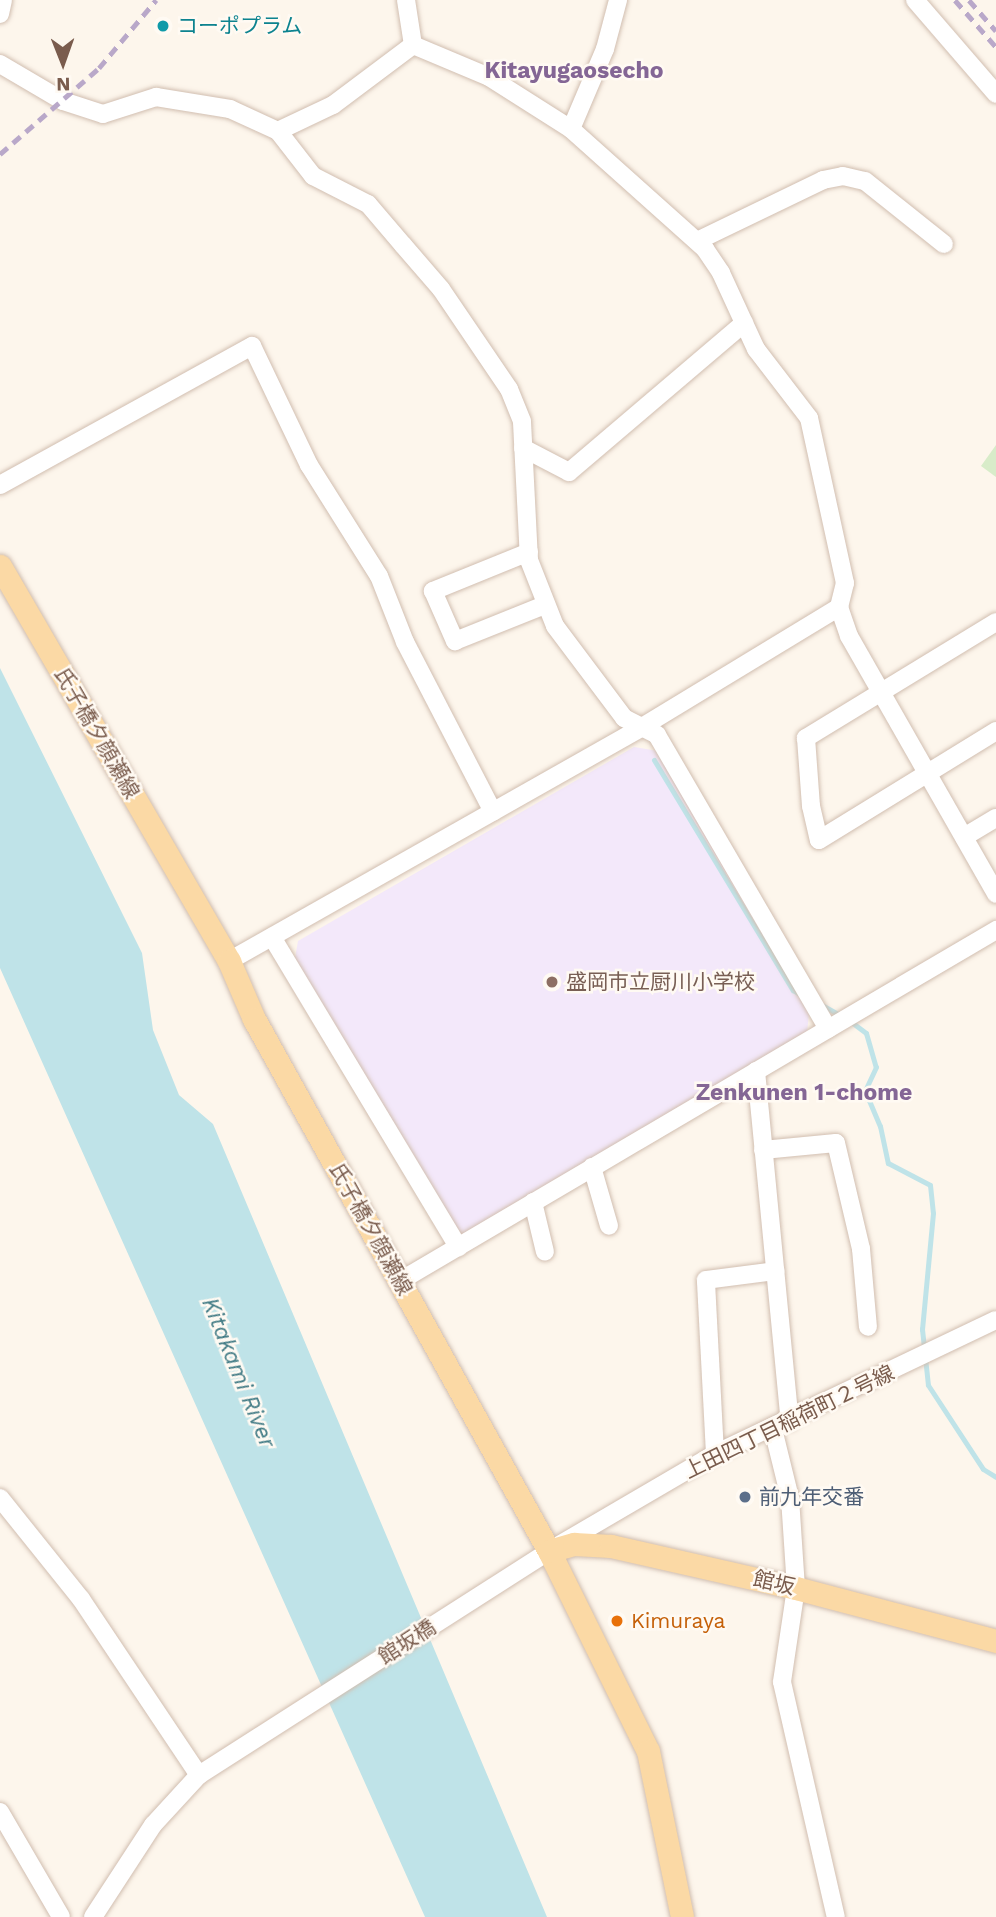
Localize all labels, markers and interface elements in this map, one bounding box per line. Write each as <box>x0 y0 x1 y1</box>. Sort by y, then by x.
place label: コーポプラム <box>177 13 303 39</box>
marker: コーポプラム <box>155 18 171 34</box>
north arrow <box>28 28 98 98</box>
district label: Kitayugaosecho <box>484 57 664 85</box>
text: N <box>56 73 71 96</box>
street label: 氏子橋夕顔瀬線 <box>49 663 145 803</box>
place label: 盛岡市立厨川小学校 <box>566 969 755 995</box>
marker: 盛岡市立厨川小学校 <box>544 974 560 990</box>
district label: Zenkunen 1-chome <box>696 1079 912 1107</box>
street label: 氏子橋夕顔瀬線 <box>324 1159 418 1299</box>
water label: Kitakami River <box>195 1294 281 1452</box>
street label: 上田四丁目稲荷町２号線 <box>680 1360 898 1484</box>
place label: 前九年交番 <box>759 1484 864 1510</box>
marker: 前九年交番 <box>737 1489 753 1505</box>
street label: 館坂 <box>751 1566 797 1600</box>
place label: Kimuraya <box>631 1608 725 1634</box>
marker: Kimuraya <box>609 1613 625 1629</box>
street label: 館坂橋 <box>374 1614 440 1670</box>

